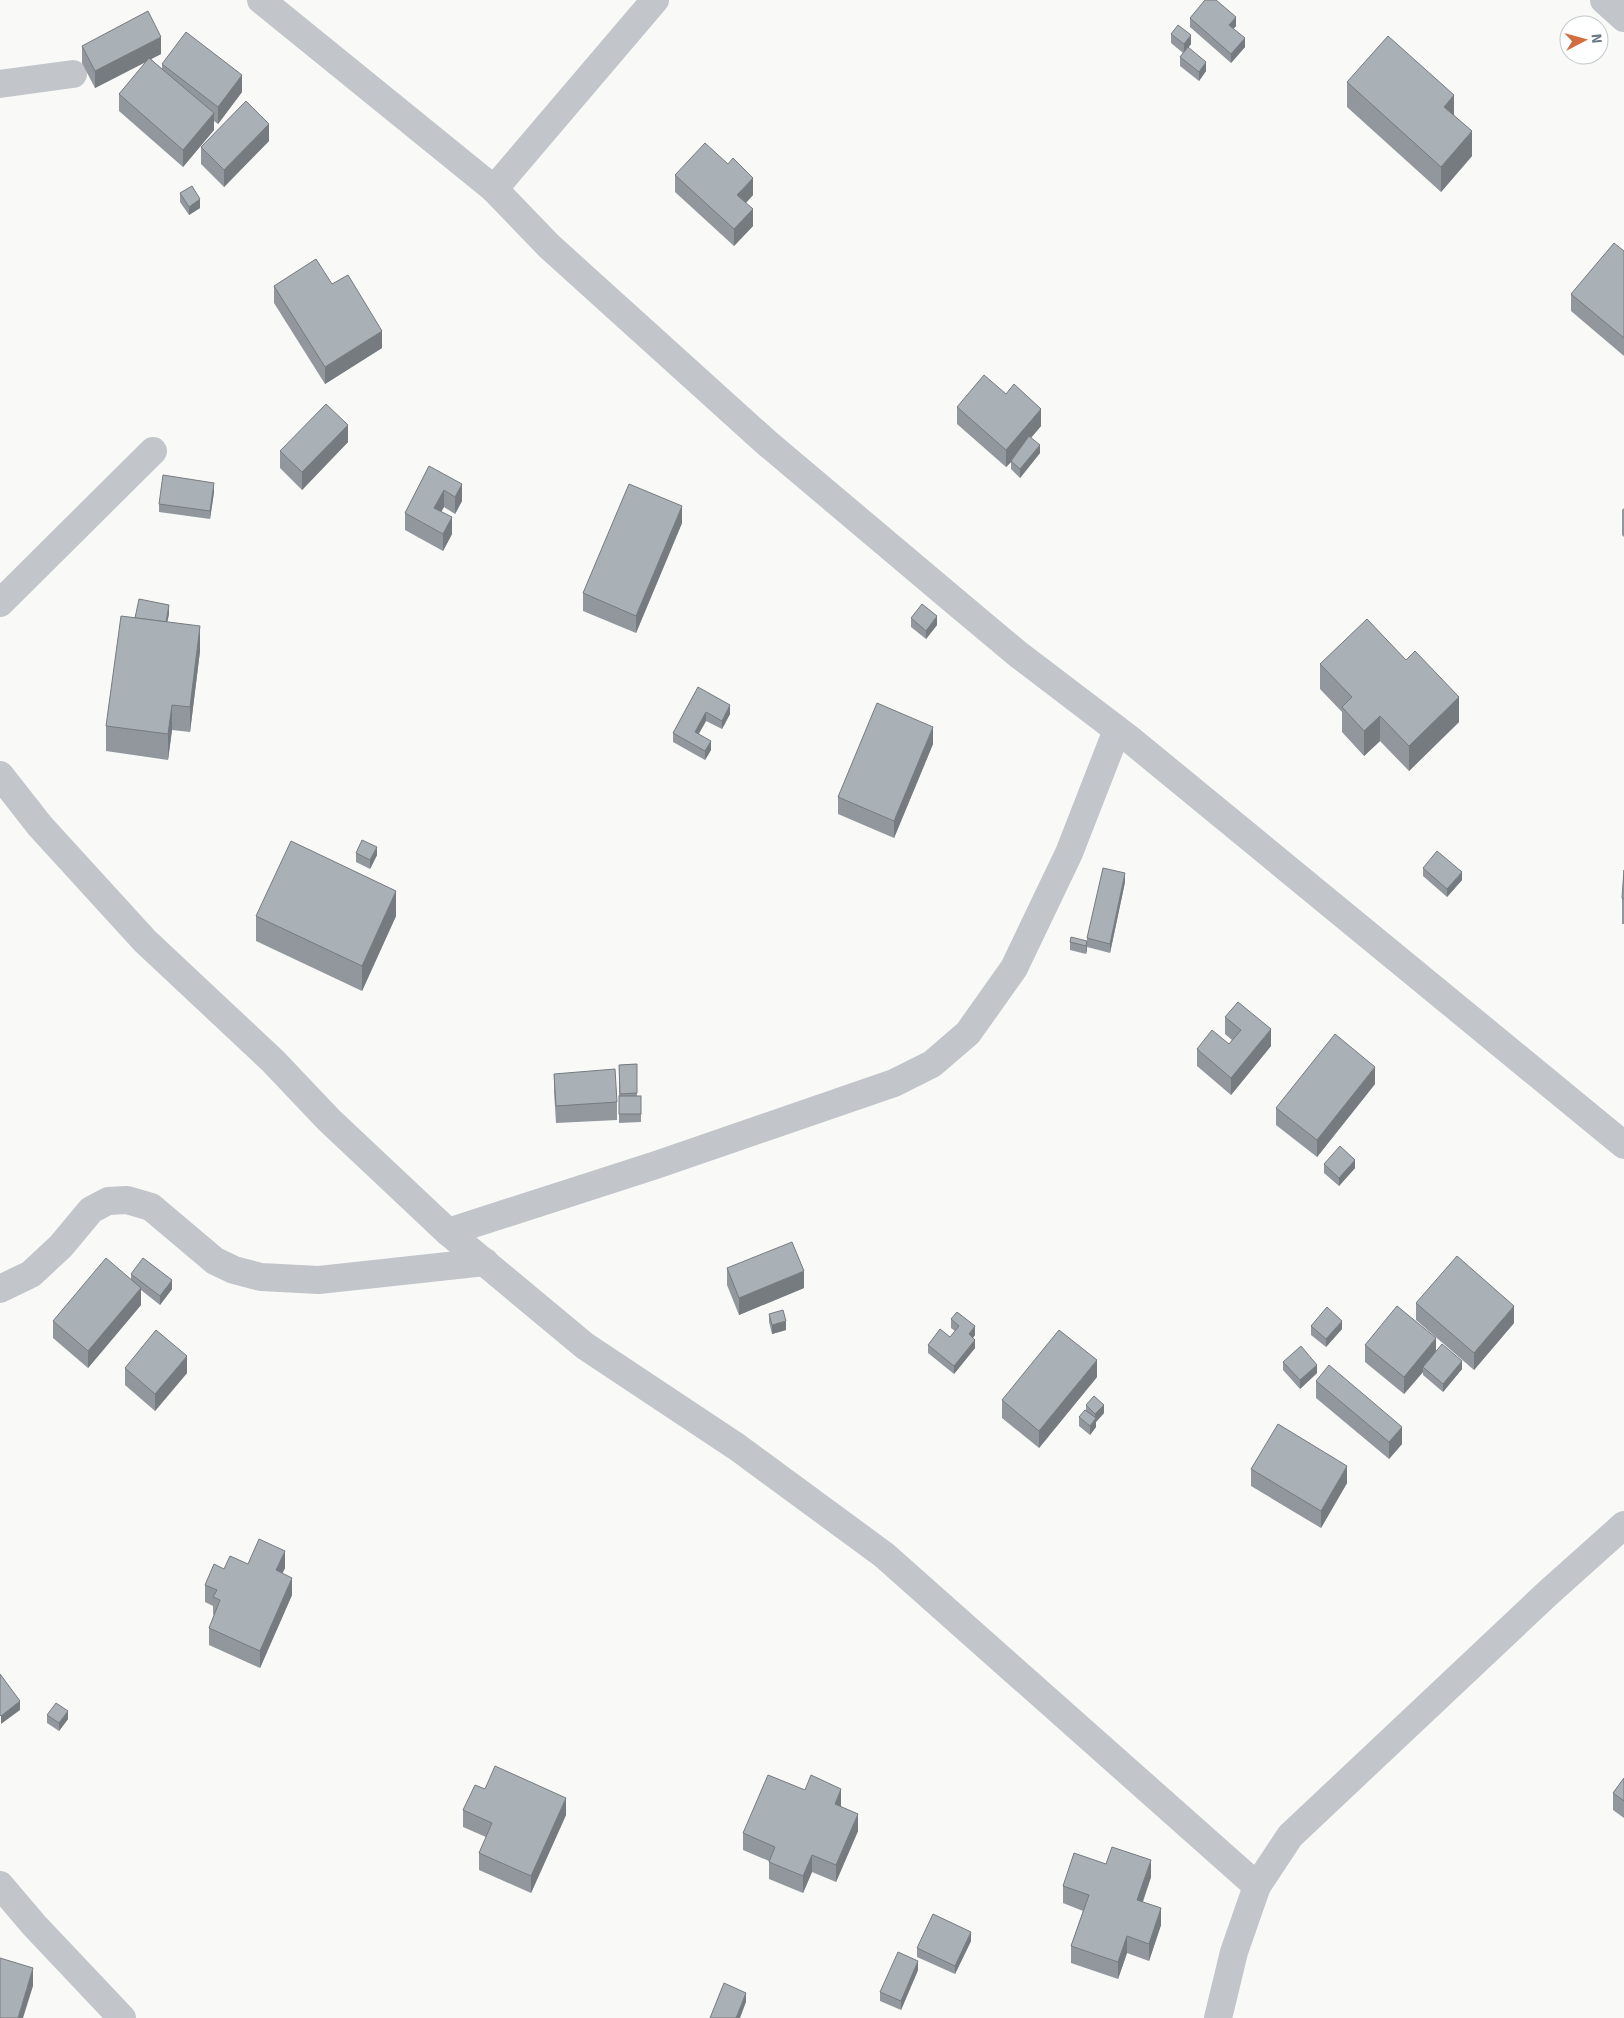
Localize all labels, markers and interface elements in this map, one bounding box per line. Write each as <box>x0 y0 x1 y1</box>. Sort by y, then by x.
north arrow <box>1559 15 1609 65</box>
text: N <box>1587 33 1605 44</box>

